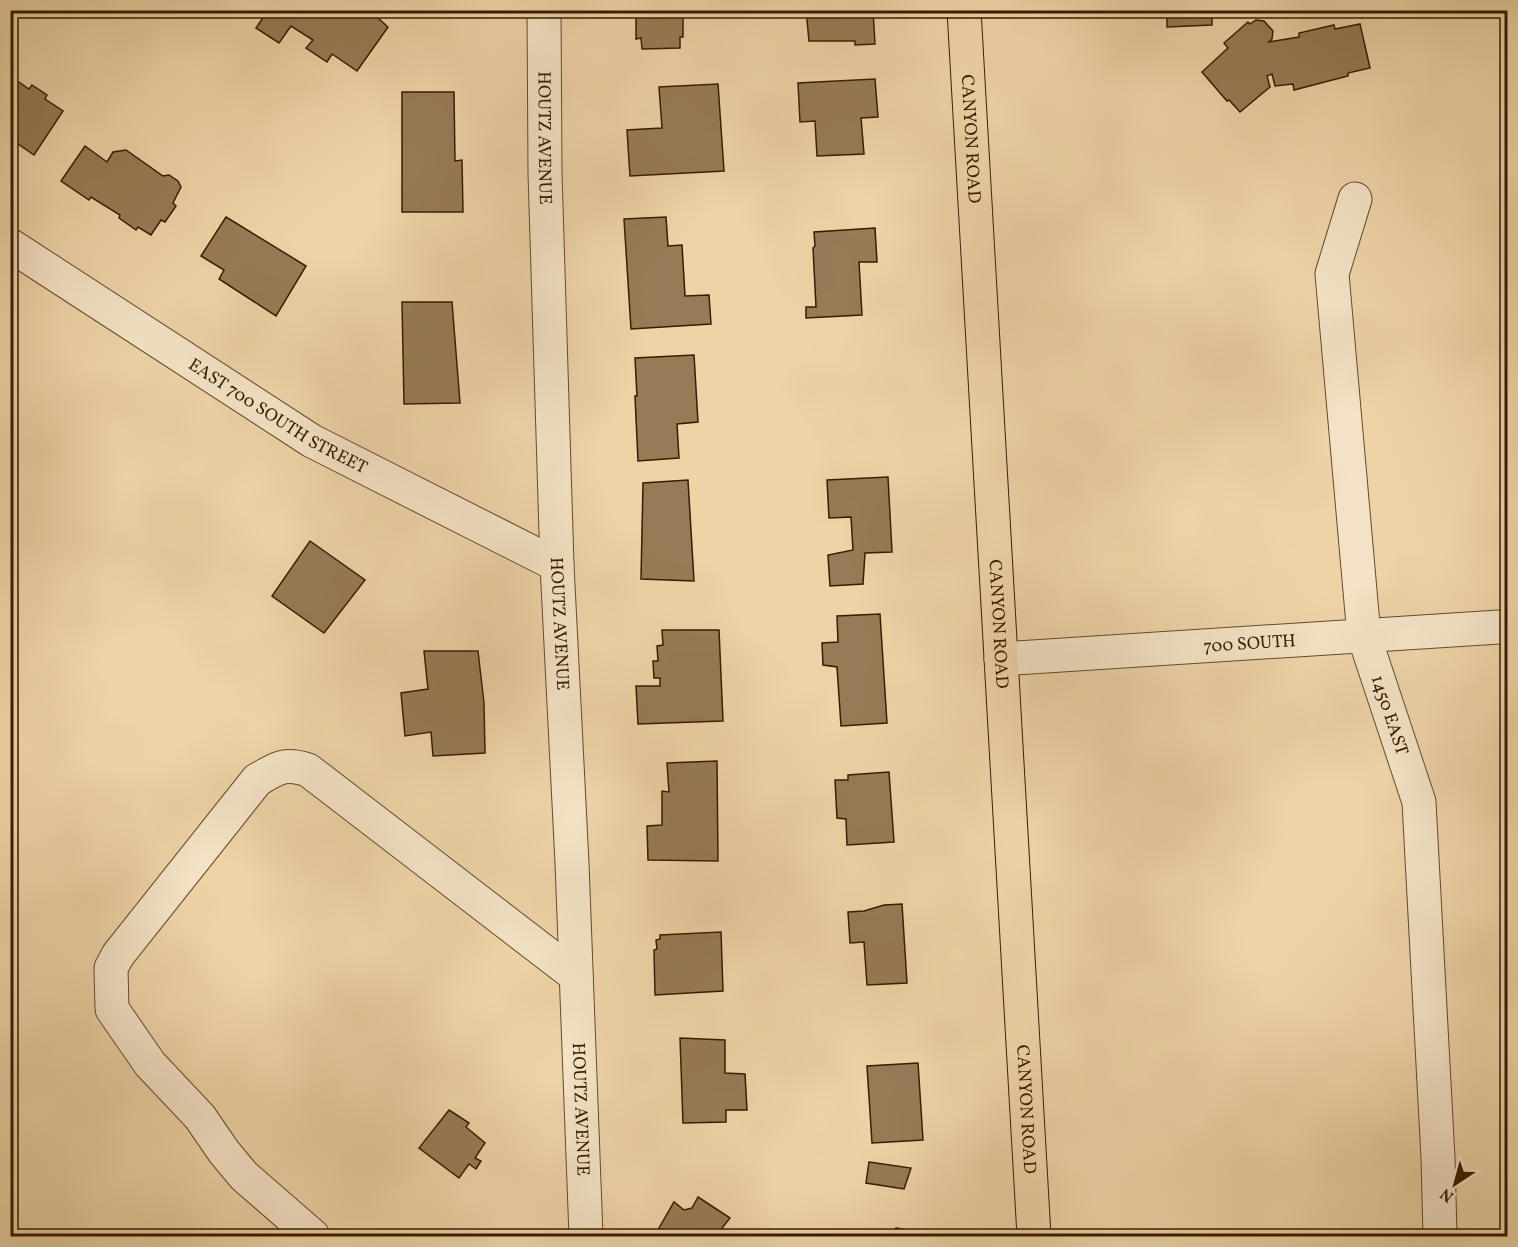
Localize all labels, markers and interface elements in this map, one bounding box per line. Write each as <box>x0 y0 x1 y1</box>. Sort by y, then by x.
street label: HOUTZ AVENUE <box>530 71 557 205</box>
street label: CANYON ROAD <box>954 74 986 204</box>
street label: EAST 700 SOUTH STREET <box>183 353 372 481</box>
street label: HOUTZ AVENUE <box>543 557 574 691</box>
street label: CANYON ROAD <box>981 559 1014 689</box>
street label: 700 SOUTH <box>1203 629 1297 660</box>
street label: 1450 EAST <box>1364 672 1414 759</box>
street label: HOUTZ AVENUE <box>565 1042 595 1177</box>
street label: CANYON ROAD <box>1009 1044 1041 1174</box>
north arrow <box>1425 1154 1485 1214</box>
text: N <box>1436 1182 1459 1207</box>

